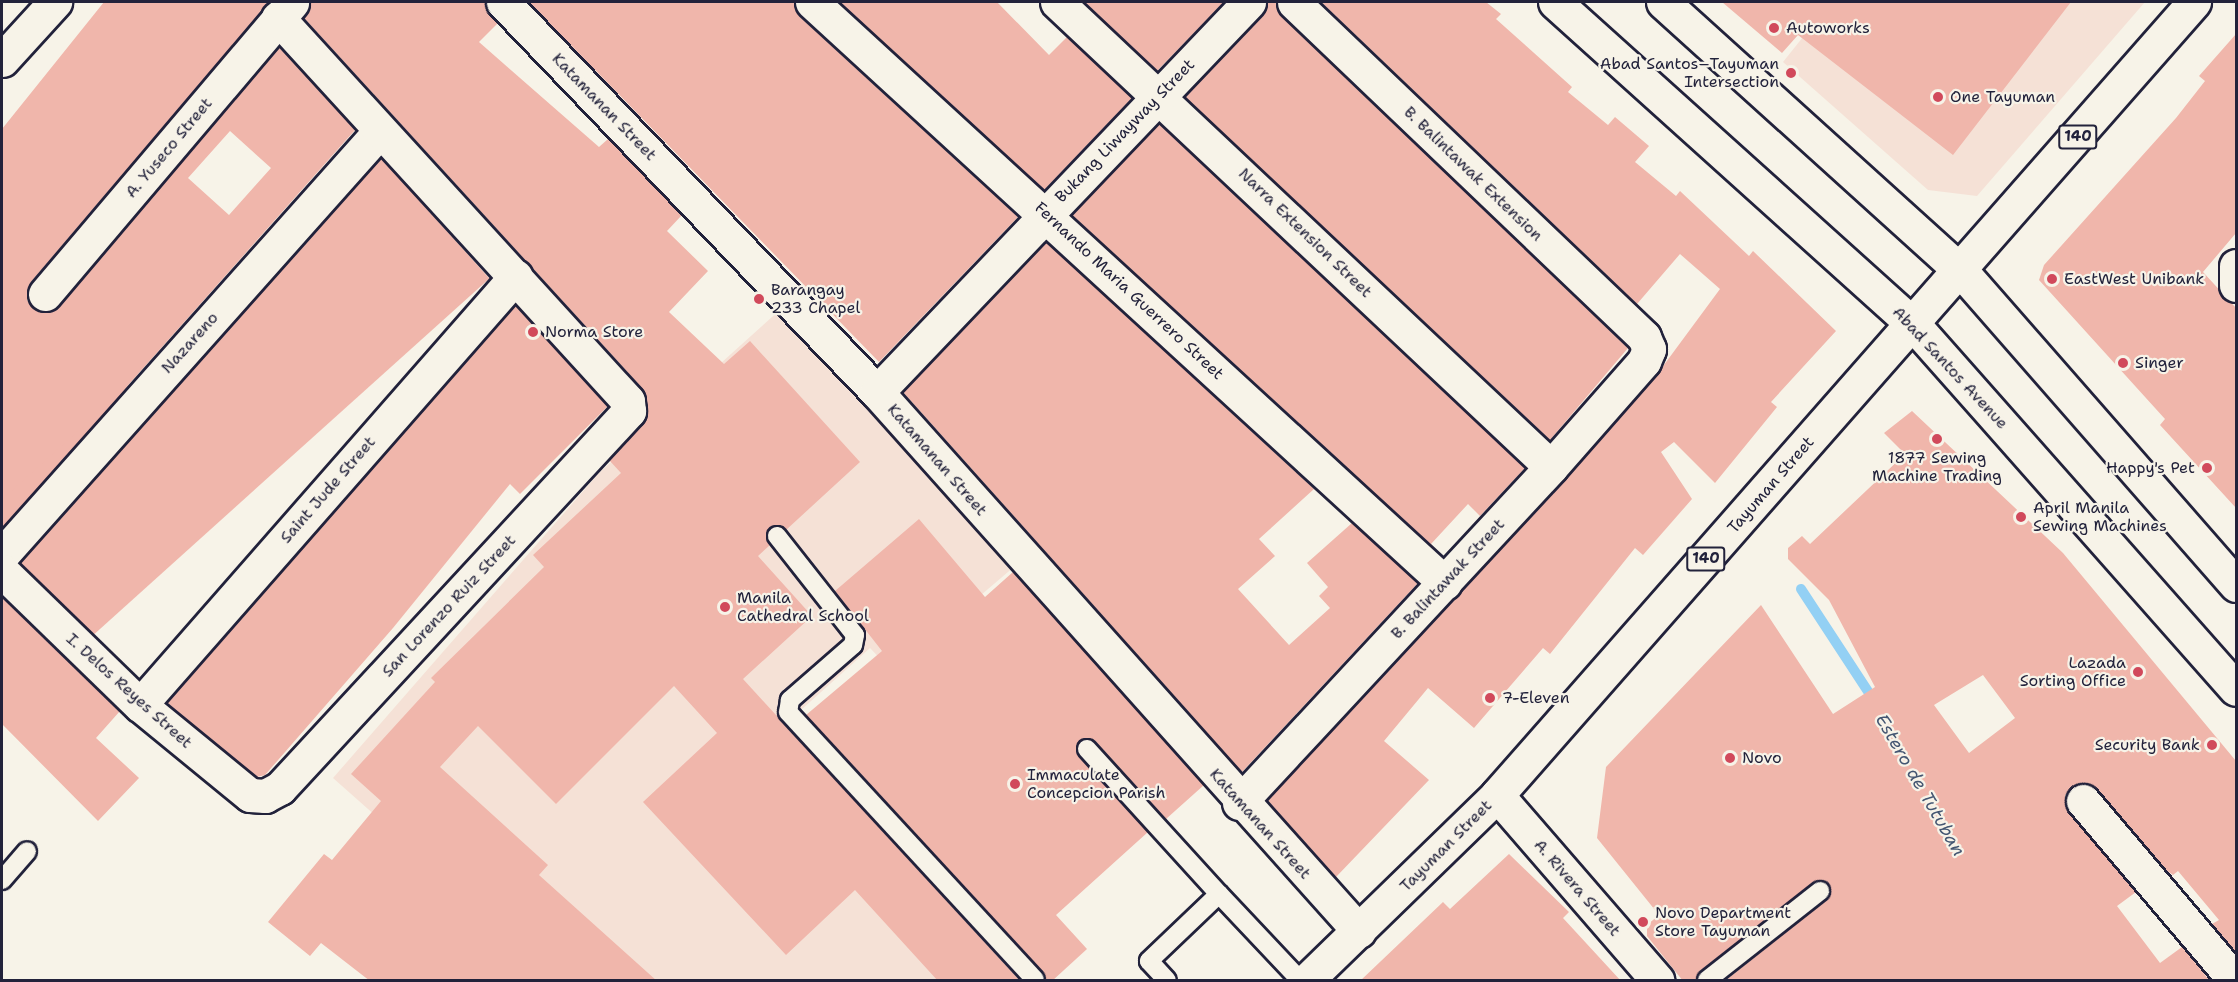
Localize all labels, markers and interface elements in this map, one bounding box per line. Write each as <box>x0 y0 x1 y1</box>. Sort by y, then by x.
place label: Autoworks <box>1786 18 1870 38</box>
marker: Autoworks <box>1767 21 1781 35</box>
street label: Katamanan Street <box>548 49 660 165</box>
place label: Abad Santos–Tayuman Intersection <box>1600 54 1779 92</box>
street label: Bukang Liwayway Street <box>1051 55 1199 207</box>
marker: Abad Santos–Tayuman Intersection <box>1784 66 1798 80</box>
place label: One Tayuman <box>1950 87 2055 107</box>
marker: One Tayuman <box>1931 90 1945 104</box>
street label: A. Yuseco Street <box>122 94 216 202</box>
street label: B. Balintawak Extension <box>1400 103 1546 245</box>
road number: 140 <box>2057 125 2099 149</box>
street label: Narra Extension Street <box>1234 164 1376 302</box>
street label: Fernando Maria Guerrero Street <box>1030 198 1228 384</box>
place label: EastWest Unibank <box>2064 269 2204 289</box>
marker: EastWest Unibank <box>2045 272 2059 286</box>
place label: Barangay 233 Chapel <box>771 280 860 318</box>
marker: Barangay 233 Chapel <box>752 292 766 306</box>
street label: Abad Santos Avenue <box>1888 303 2012 433</box>
street label: Nazareno <box>158 308 222 378</box>
place label: Norma Store <box>545 322 643 342</box>
marker: Norma Store <box>526 325 540 339</box>
place label: Singer <box>2135 353 2184 373</box>
marker: Singer <box>2116 356 2130 370</box>
street label: Katamanan Street <box>883 400 991 520</box>
marker: 1877 Sewing Machine Trading <box>1930 432 1944 446</box>
street label: Saint Jude Street <box>276 433 380 547</box>
street label: Tayuman Street <box>1724 433 1818 537</box>
place label: 1877 Sewing Machine Trading <box>1872 448 2002 486</box>
place label: Happy's Pet <box>2106 458 2195 478</box>
marker: Happy's Pet <box>2200 461 2214 475</box>
place label: April Manila Sewing Machines <box>2033 498 2167 536</box>
marker: April Manila Sewing Machines <box>2014 510 2028 524</box>
street label: B. Balintawak Street <box>1387 515 1509 643</box>
street label: San Lorenzo Ruiz Street <box>378 531 520 681</box>
road number: 140 <box>1685 547 1727 571</box>
place label: Manila Cathedral School <box>737 588 869 626</box>
marker: Manila Cathedral School <box>718 600 732 614</box>
street label: I. Delos Reyes Street <box>62 629 196 753</box>
place label: Lazada Sorting Office <box>2020 653 2126 691</box>
marker: Lazada Sorting Office <box>2131 665 2145 679</box>
place label: 7-Eleven <box>1502 688 1569 708</box>
marker: 7-Eleven <box>1483 691 1497 705</box>
water label: Estero de Tutuban <box>1871 710 1969 860</box>
place label: Security Bank <box>2095 735 2200 755</box>
marker: Security Bank <box>2205 738 2219 752</box>
place label: Novo <box>1742 748 1782 768</box>
marker: Novo <box>1723 751 1737 765</box>
place label: Immaculate Concepcion Parish <box>1027 765 1166 803</box>
street label: Katamanan Street <box>1205 765 1315 883</box>
marker: Immaculate Concepcion Parish <box>1008 777 1022 791</box>
street label: Tayuman Street <box>1396 796 1496 896</box>
street label: A. Rivera Street <box>1530 836 1624 940</box>
place label: Novo Department Store Tayuman <box>1655 903 1791 941</box>
marker: Novo Department Store Tayuman <box>1636 915 1650 929</box>

